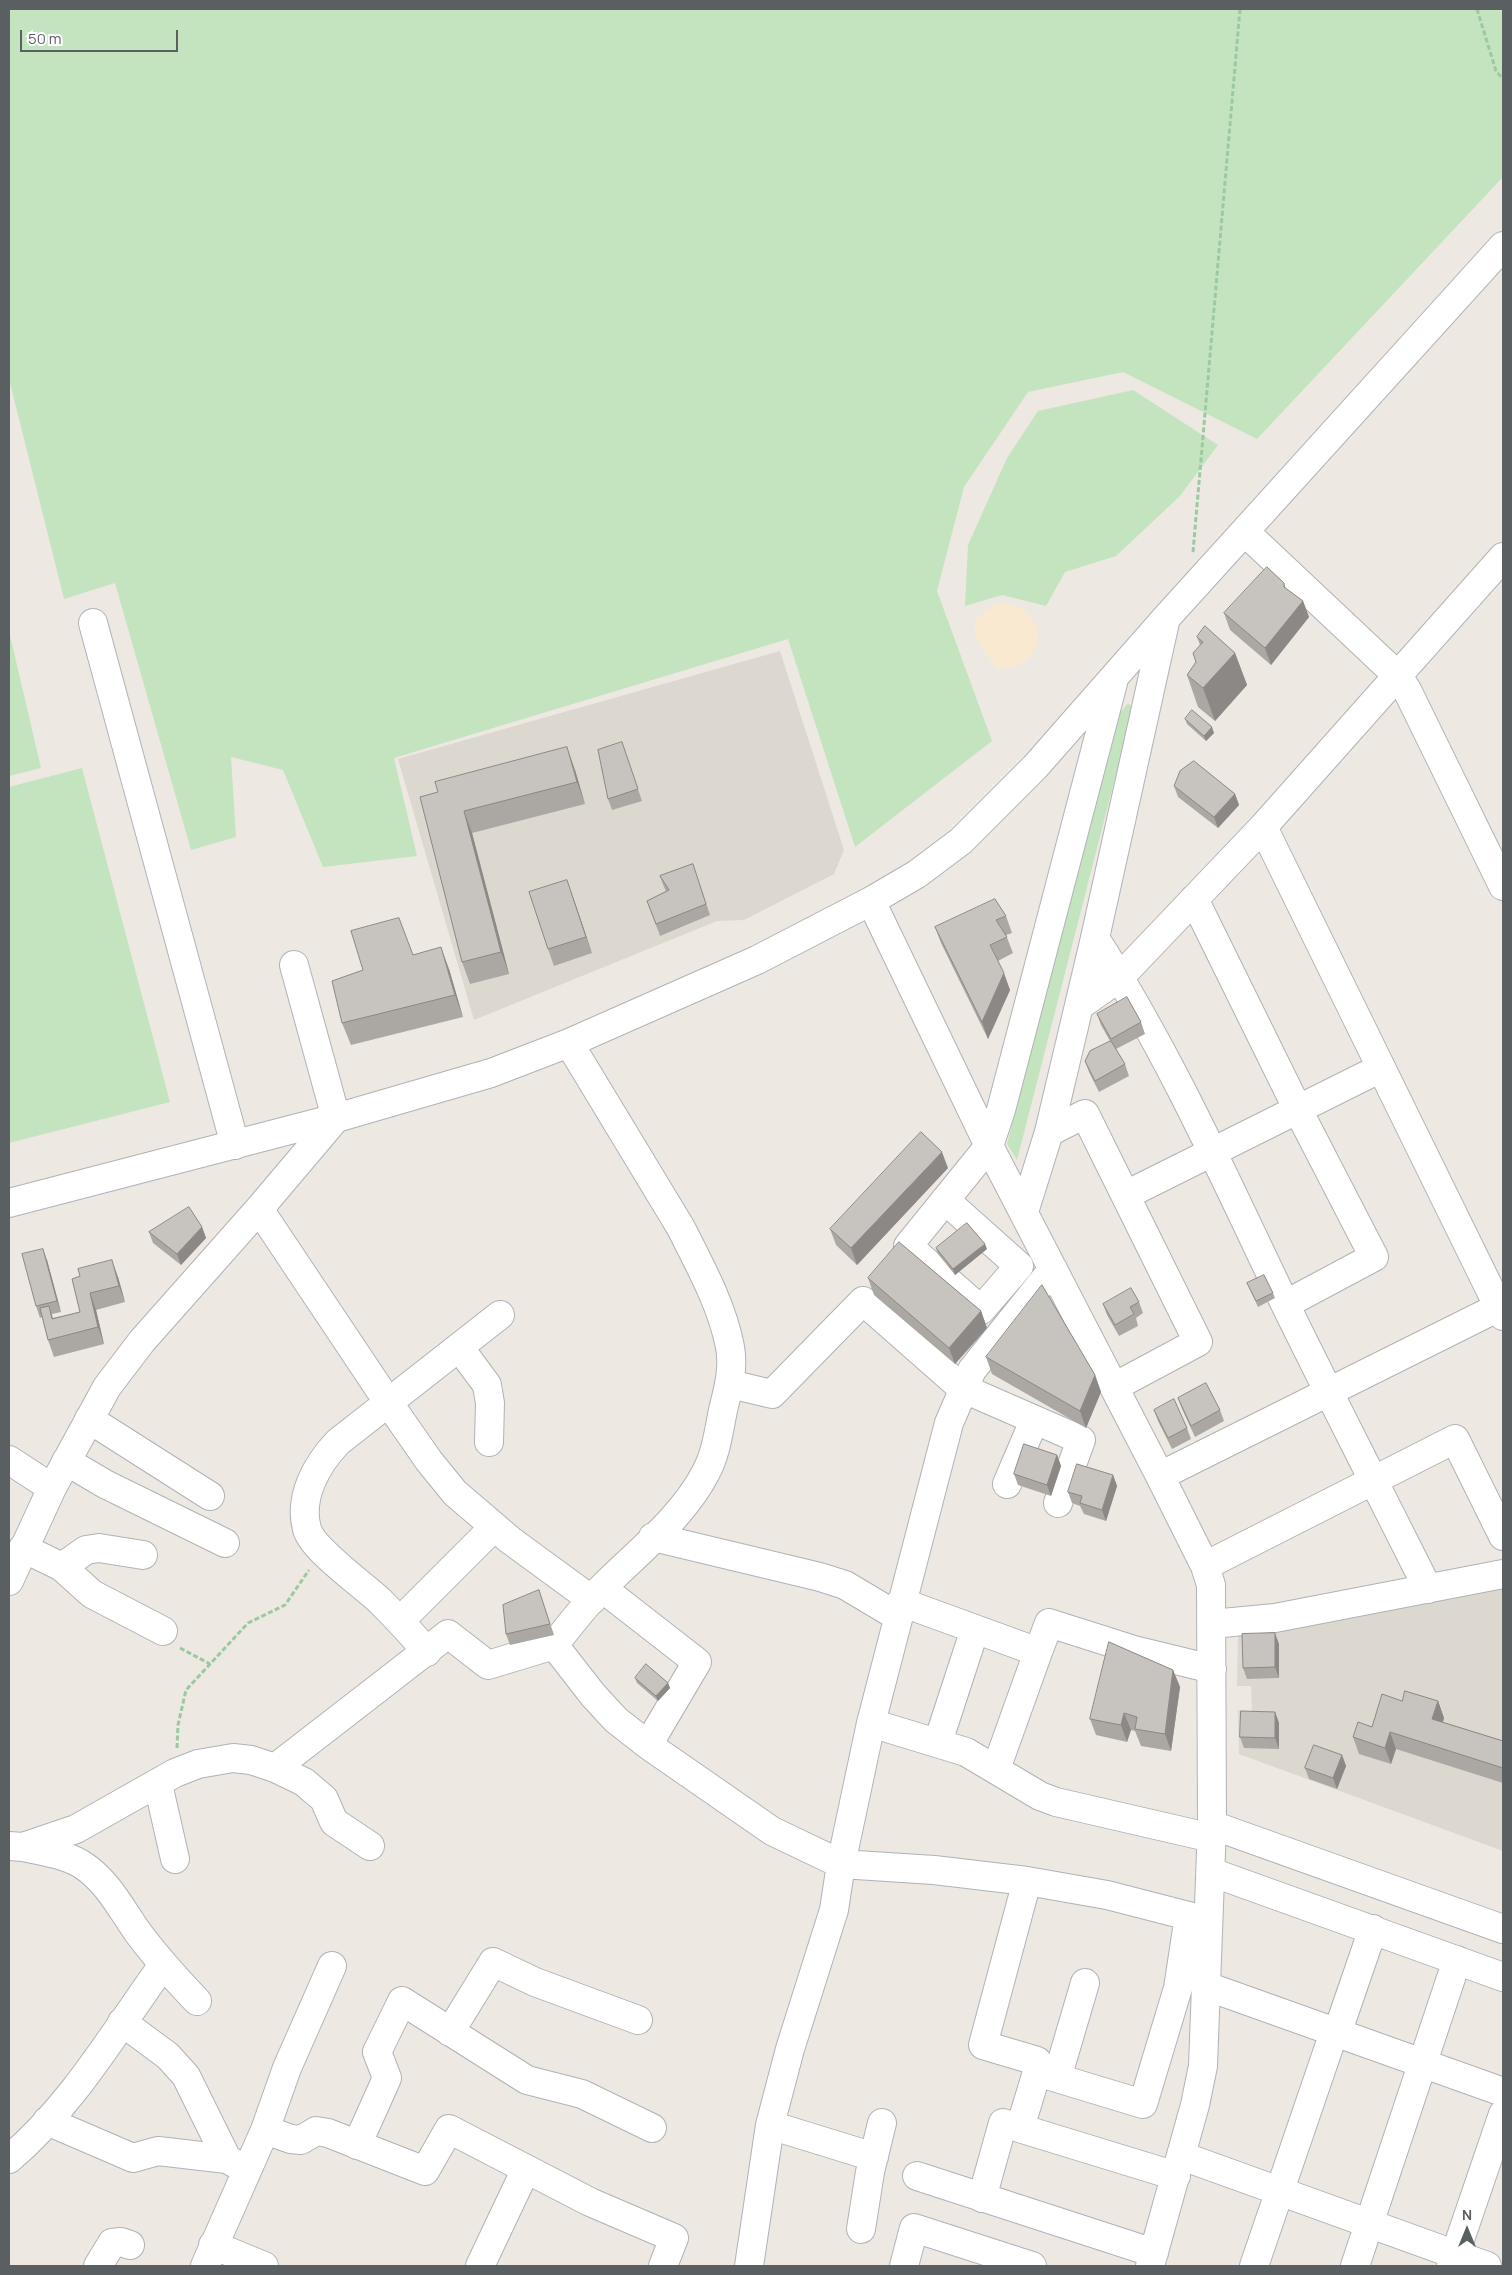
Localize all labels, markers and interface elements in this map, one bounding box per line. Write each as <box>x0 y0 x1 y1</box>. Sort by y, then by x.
scale bar <box>22 20 180 52</box>
text: 50 m <box>28 28 62 49</box>
north arrow <box>1442 2205 1492 2255</box>
text: N <box>1462 2205 1472 2224</box>

